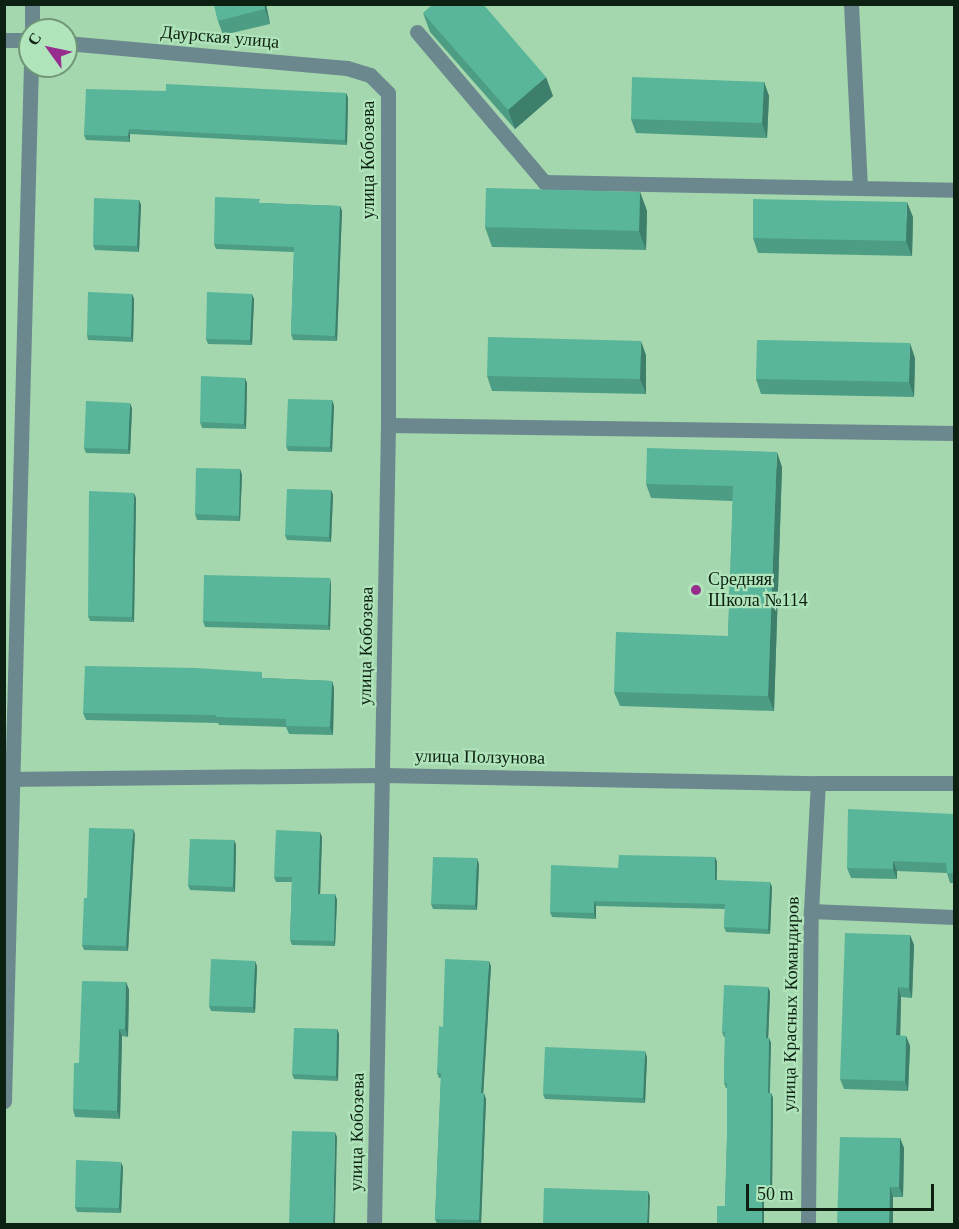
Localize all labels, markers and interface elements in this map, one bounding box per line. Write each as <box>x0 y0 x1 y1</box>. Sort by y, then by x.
north arrow <box>18 18 78 78</box>
street label: Даурская улица <box>160 21 280 53</box>
text: С <box>24 30 44 48</box>
street label: улица Кобозева <box>357 101 379 219</box>
place label: Средняя Школа №114 <box>708 569 808 612</box>
marker: Средняя Школа №114 <box>689 583 703 597</box>
street label: улица Кобозева <box>354 587 378 705</box>
street label: улица Ползунова <box>415 745 545 769</box>
street label: улица Красных Командиров <box>778 896 804 1112</box>
street label: улица Кобозева <box>345 1073 369 1191</box>
scale bar <box>749 1172 936 1210</box>
text: 50 m <box>757 1184 794 1204</box>

